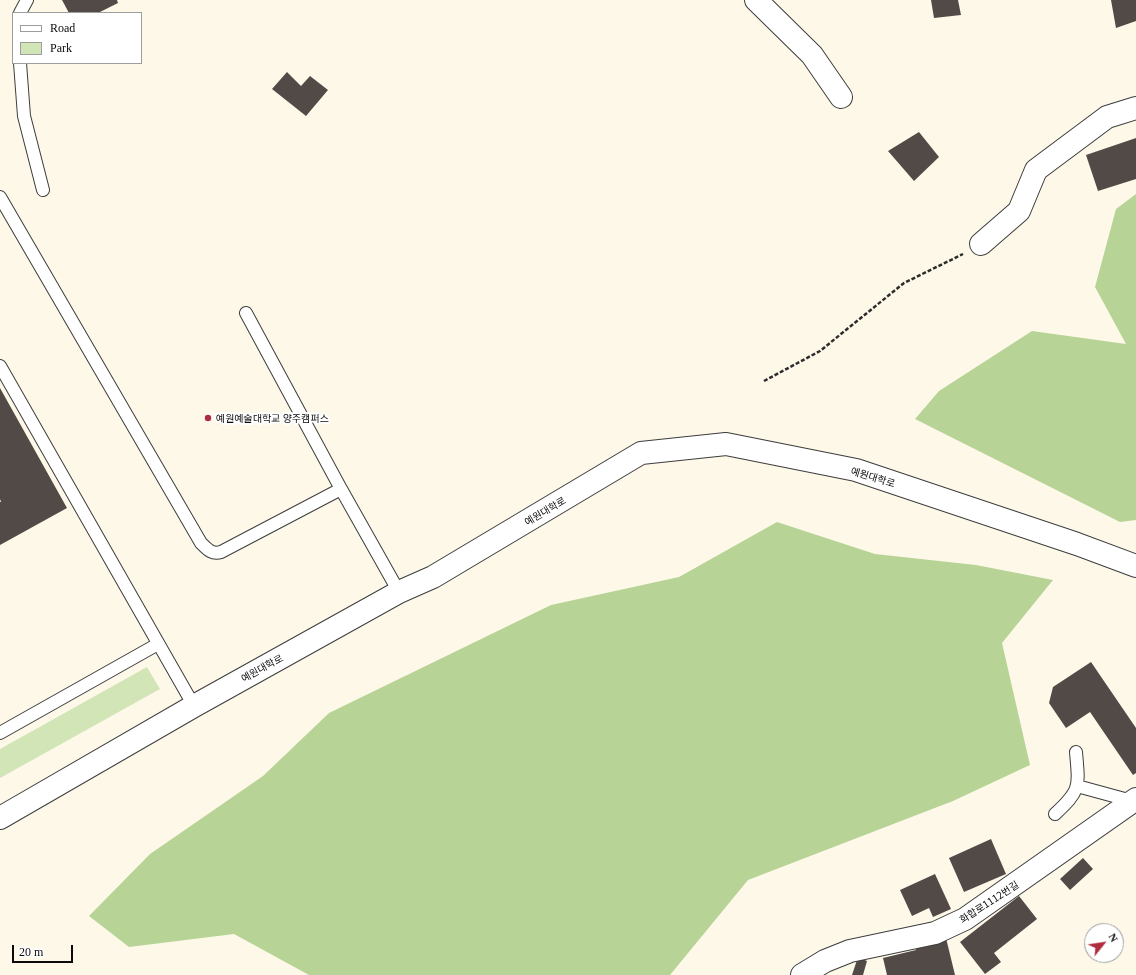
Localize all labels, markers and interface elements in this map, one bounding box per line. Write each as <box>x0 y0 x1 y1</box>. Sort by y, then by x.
legend <box>12 12 142 64</box>
text: Road <box>50 21 75 35</box>
text: Park <box>50 41 72 55</box>
place label: 예원예술대학교 양주캠퍼스 <box>216 412 329 424</box>
marker: 예원예술대학교 양주캠퍼스 <box>203 413 213 423</box>
street label: 예원대학로 <box>849 465 897 489</box>
street label: 예원대학로 <box>522 494 568 528</box>
street label: 예원대학로 <box>239 652 285 684</box>
street label: 화합로1112번길 <box>957 878 1021 926</box>
north arrow <box>1084 923 1124 963</box>
text: N <box>1106 931 1121 944</box>
scale bar <box>14 937 75 963</box>
text: 20 m <box>19 945 43 959</box>

